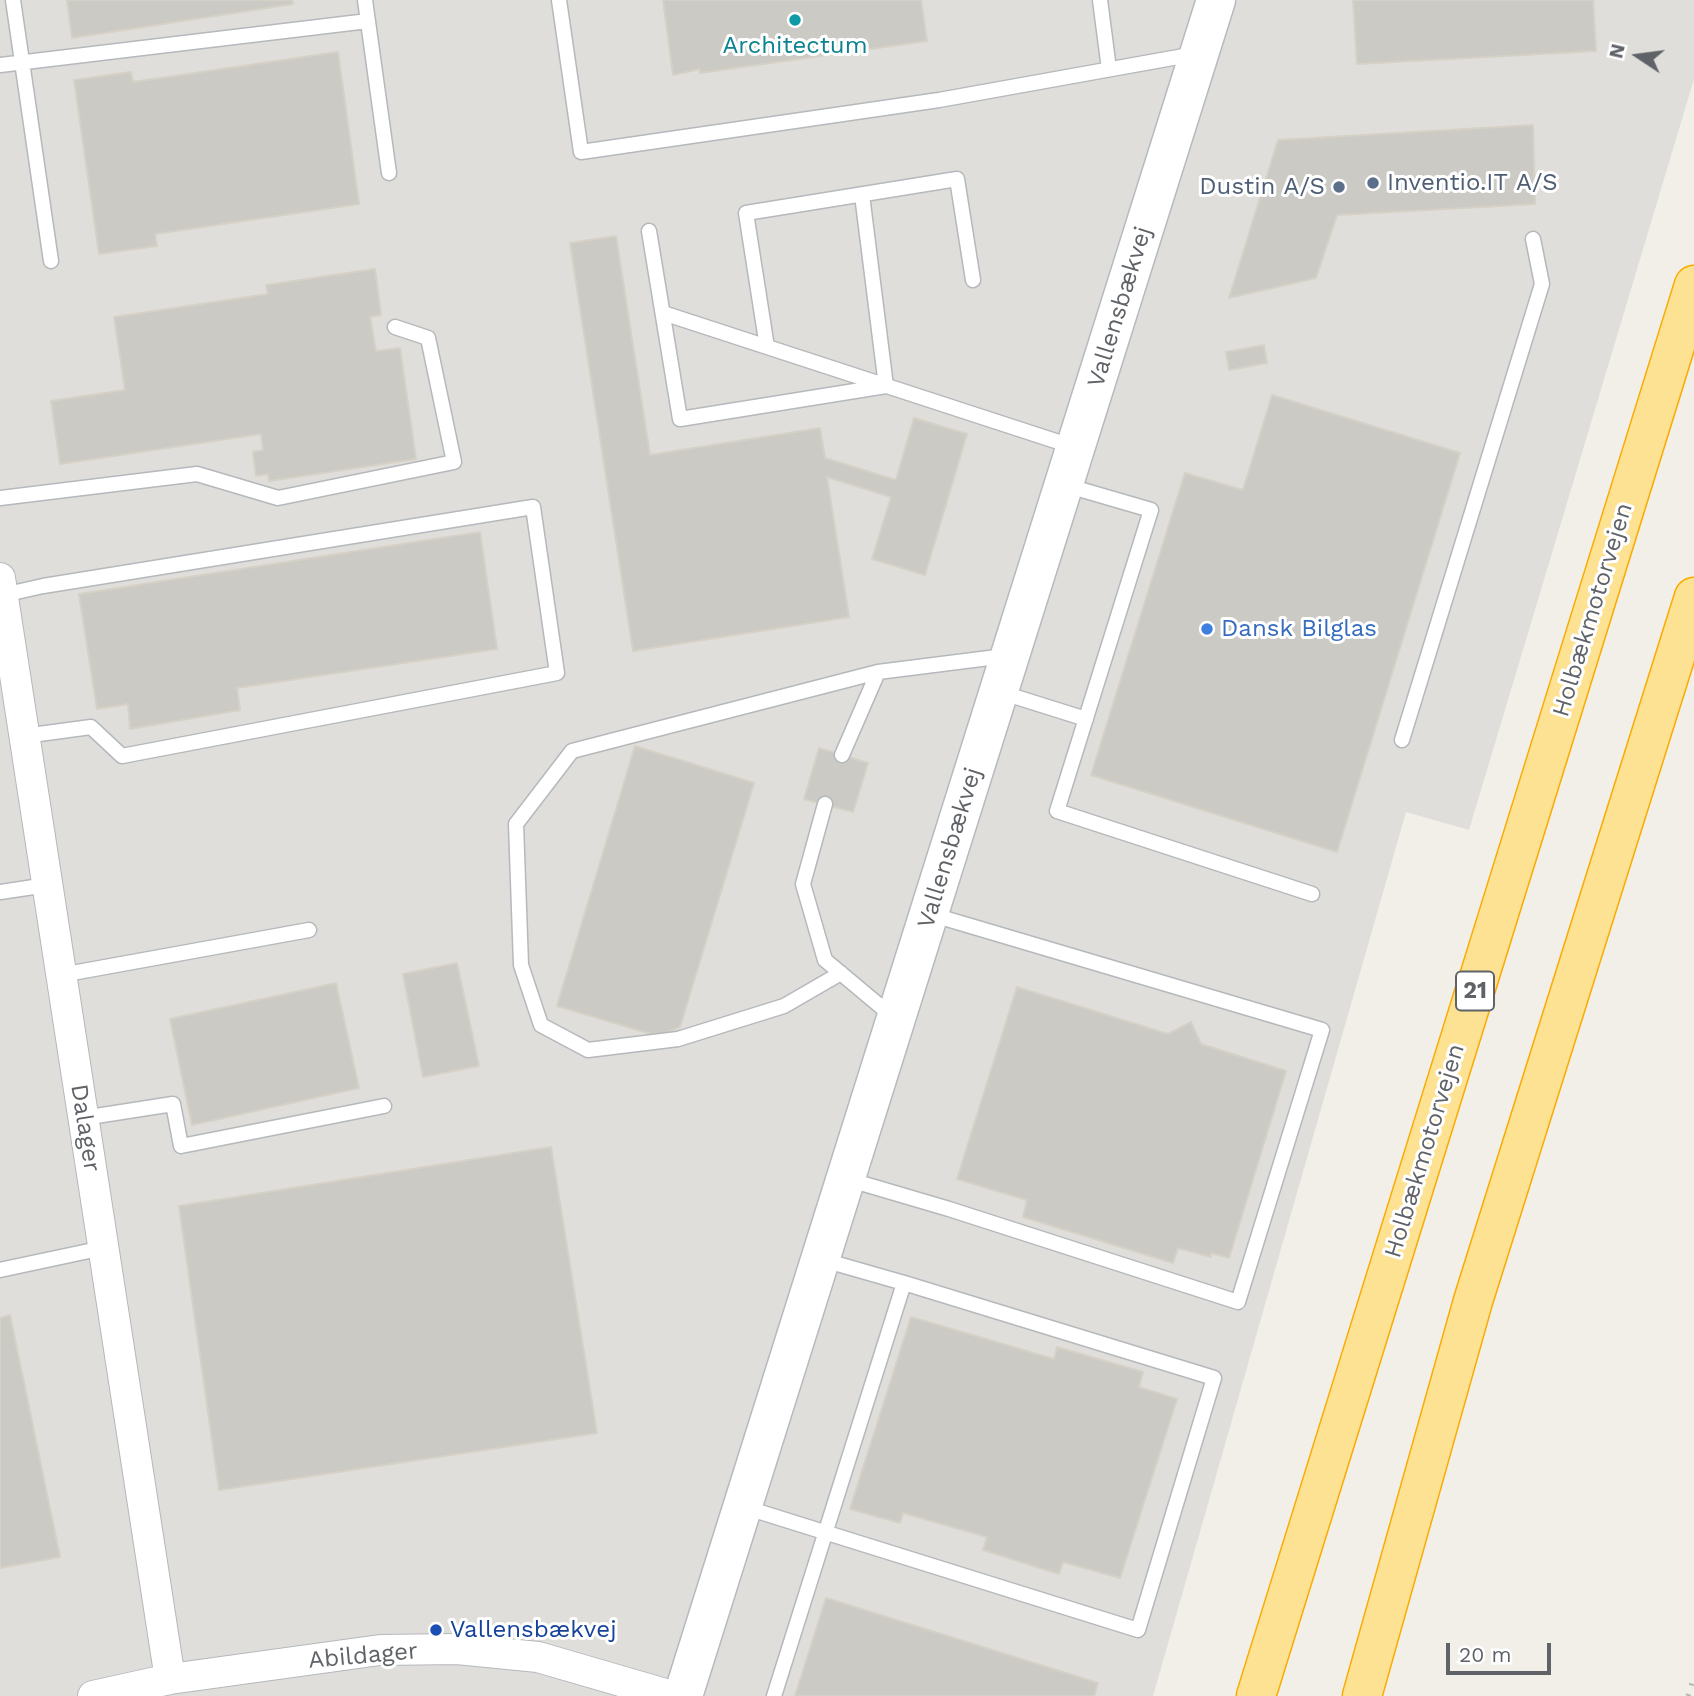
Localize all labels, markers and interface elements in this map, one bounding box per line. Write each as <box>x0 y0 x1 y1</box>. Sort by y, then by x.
marker: Architectum <box>787 12 803 28</box>
north arrow <box>1603 21 1673 91</box>
place label: Architectum <box>722 32 868 60</box>
text: N <box>1604 42 1630 61</box>
place label: Inventio.IT A/S <box>1387 169 1558 197</box>
place label: Dustin A/S <box>1199 173 1325 201</box>
marker: Inventio.IT A/S <box>1365 175 1381 191</box>
marker: Dustin A/S <box>1331 179 1347 195</box>
street label: Vallensbækvej <box>1082 223 1158 391</box>
street label: Holbækmotorvejen <box>1547 500 1639 720</box>
place label: Dansk Bilglas <box>1221 615 1377 643</box>
marker: Dansk Bilglas <box>1199 621 1215 637</box>
street label: Vallensbækvej <box>912 764 988 932</box>
road number: 21 <box>1456 972 1494 1010</box>
street label: Holbækmotorvejen <box>1379 1041 1471 1261</box>
street label: Dalager <box>64 1082 106 1174</box>
place label: Vallensbækvej <box>450 1616 617 1644</box>
marker: Vallensbækvej <box>428 1622 444 1638</box>
scale bar <box>1449 1630 1554 1674</box>
street label: Abildager <box>307 1637 419 1675</box>
text: 20 m <box>1459 1642 1511 1667</box>

